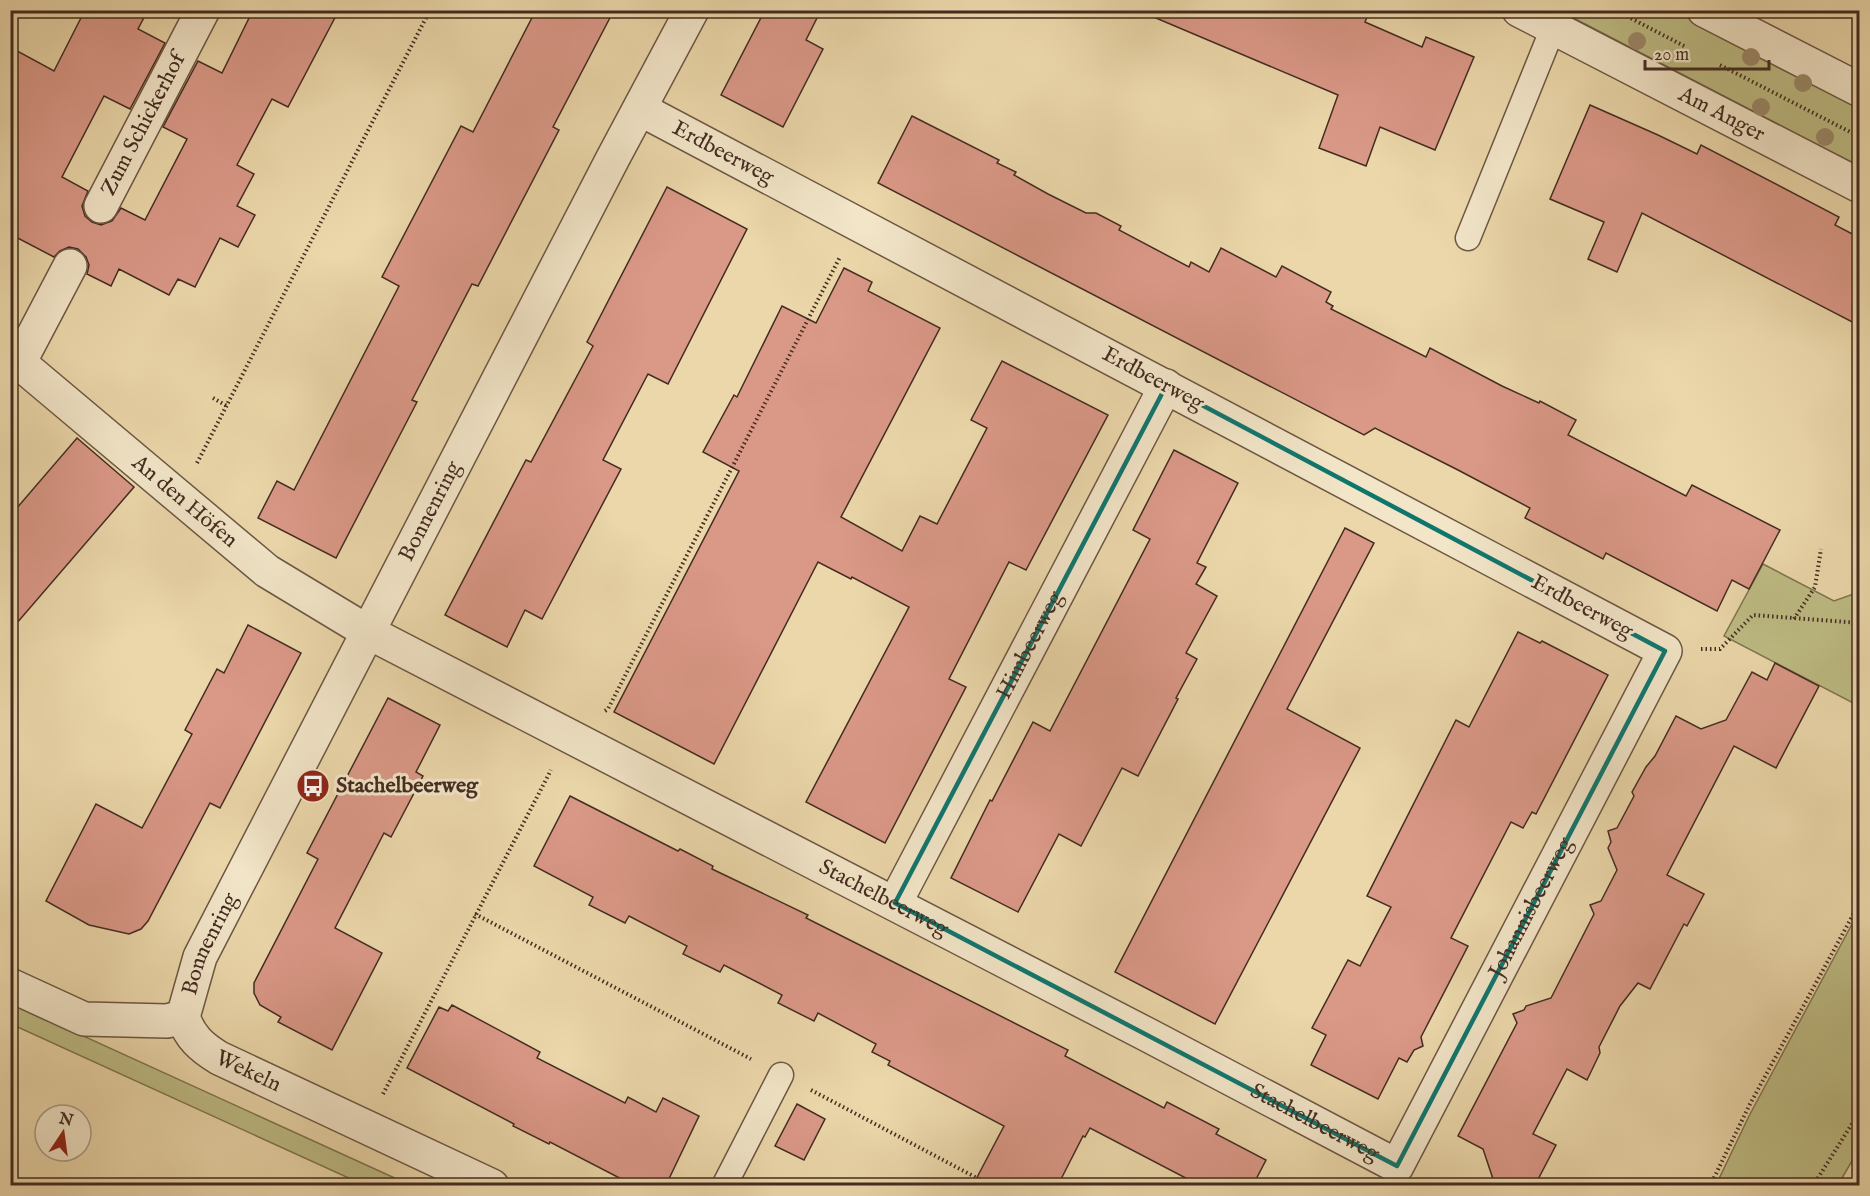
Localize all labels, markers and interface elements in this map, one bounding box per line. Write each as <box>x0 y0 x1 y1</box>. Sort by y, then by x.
scale bar <box>1645 33 1770 71</box>
street label: Zum Schickerhof <box>95 44 194 201</box>
text: 20 m <box>1654 44 1689 67</box>
street label: Am Anger <box>1673 80 1770 148</box>
street label: Erdbeerweg <box>667 114 780 192</box>
street label: Erdbeerweg <box>1097 340 1210 418</box>
street label: An den Höfen <box>125 449 243 554</box>
street label: Bonnenring <box>393 455 468 566</box>
street label: Erdbeerweg <box>1526 568 1639 646</box>
street label: Himbeerweg <box>990 585 1070 704</box>
bus stop icon: Stachelbeerweg <box>295 768 331 804</box>
place label: Stachelbeerweg <box>336 772 479 800</box>
street label: Johannisbeerweg <box>1482 832 1580 986</box>
street label: Stachelbeerweg <box>814 853 954 944</box>
street label: Bonnenring <box>176 887 245 998</box>
street label: Wekeln <box>211 1044 286 1099</box>
street label: Stachelbeerweg <box>1245 1077 1385 1169</box>
north arrow <box>33 1103 93 1163</box>
text: N <box>56 1109 75 1132</box>

